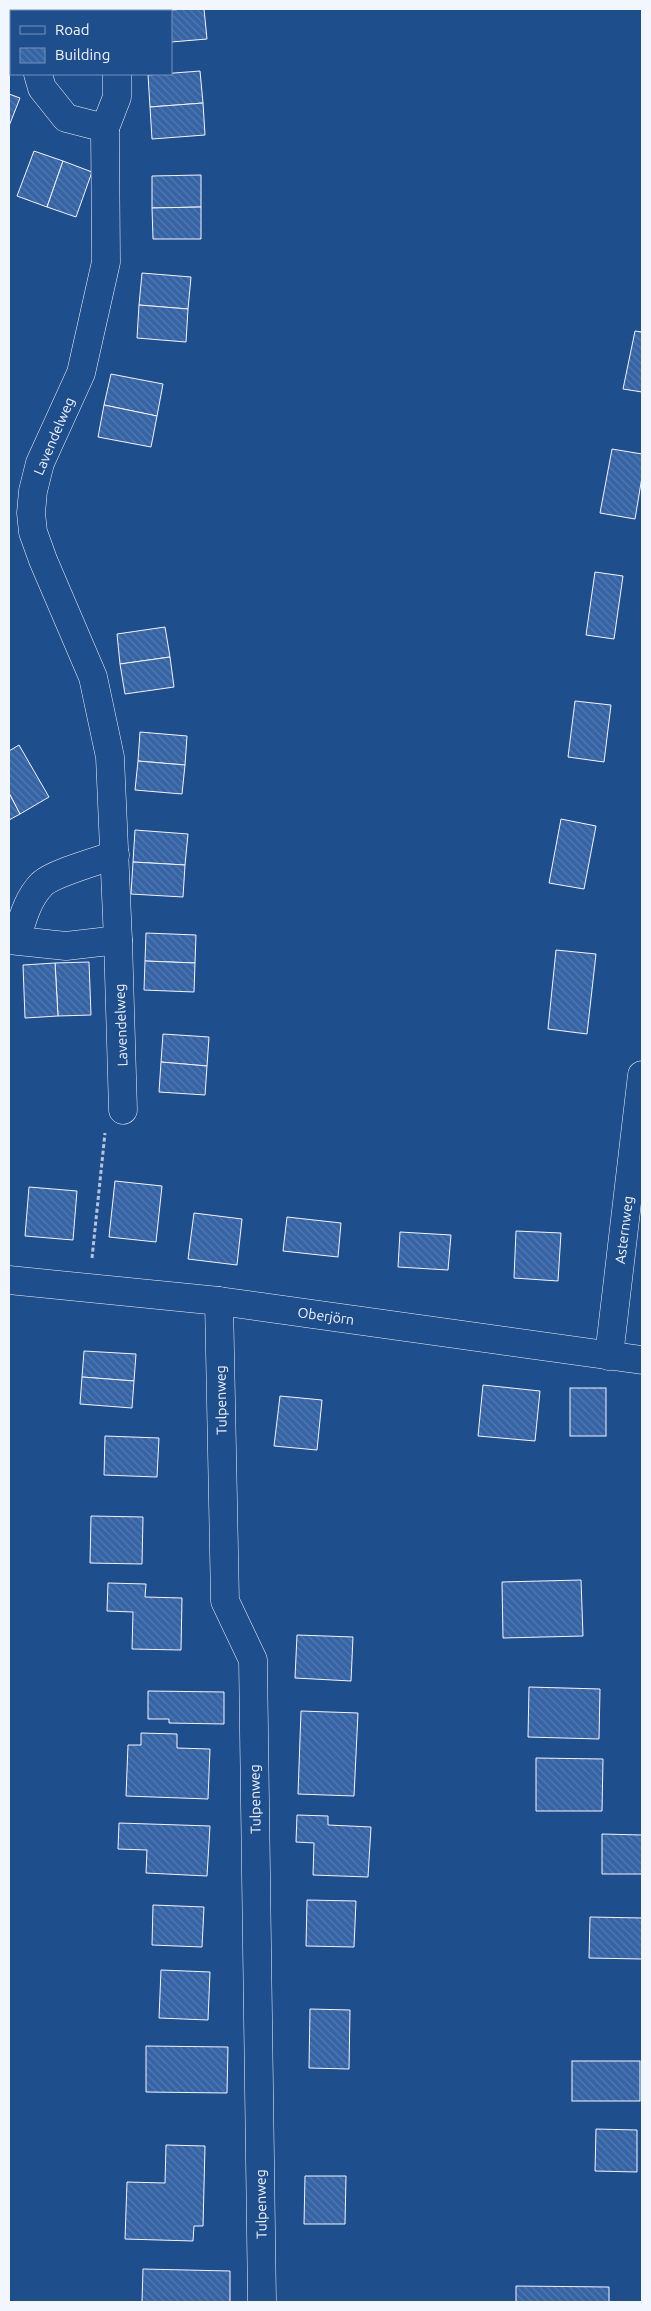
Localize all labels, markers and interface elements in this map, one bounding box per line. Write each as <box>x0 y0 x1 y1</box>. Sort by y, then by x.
legend <box>10 10 172 75</box>
text: Road <box>55 21 90 38</box>
text: Building <box>55 46 110 63</box>
street label: Lavendelweg <box>30 395 78 477</box>
street label: Lavendelweg <box>112 983 130 1067</box>
street label: Asternweg <box>612 1195 636 1265</box>
street label: Oberjörn <box>297 1304 355 1328</box>
street label: Tulpenweg <box>212 1365 230 1435</box>
street label: Tulpenweg <box>246 1764 264 1834</box>
street label: Tulpenweg <box>252 2169 270 2239</box>

